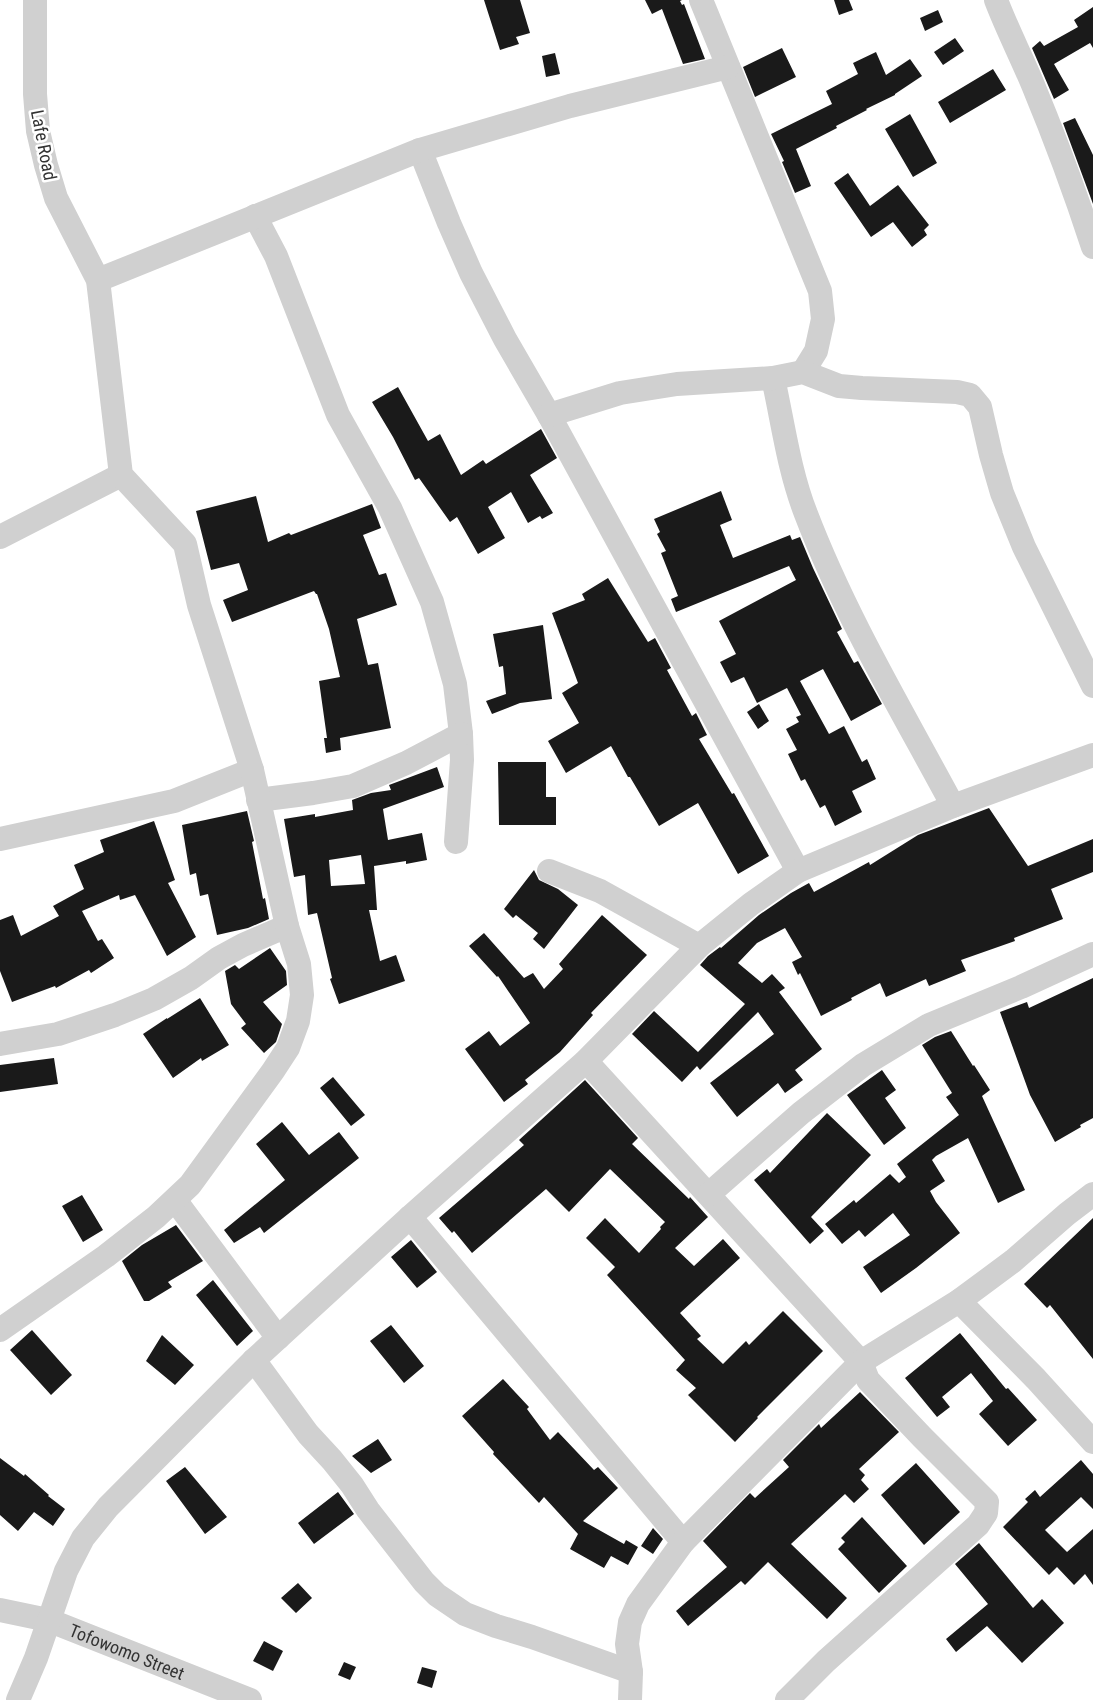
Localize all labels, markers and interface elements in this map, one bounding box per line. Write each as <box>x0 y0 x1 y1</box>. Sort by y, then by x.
street label: Lafe Road <box>27 108 61 182</box>
street label: Tofowomo Street <box>66 1619 188 1684</box>

